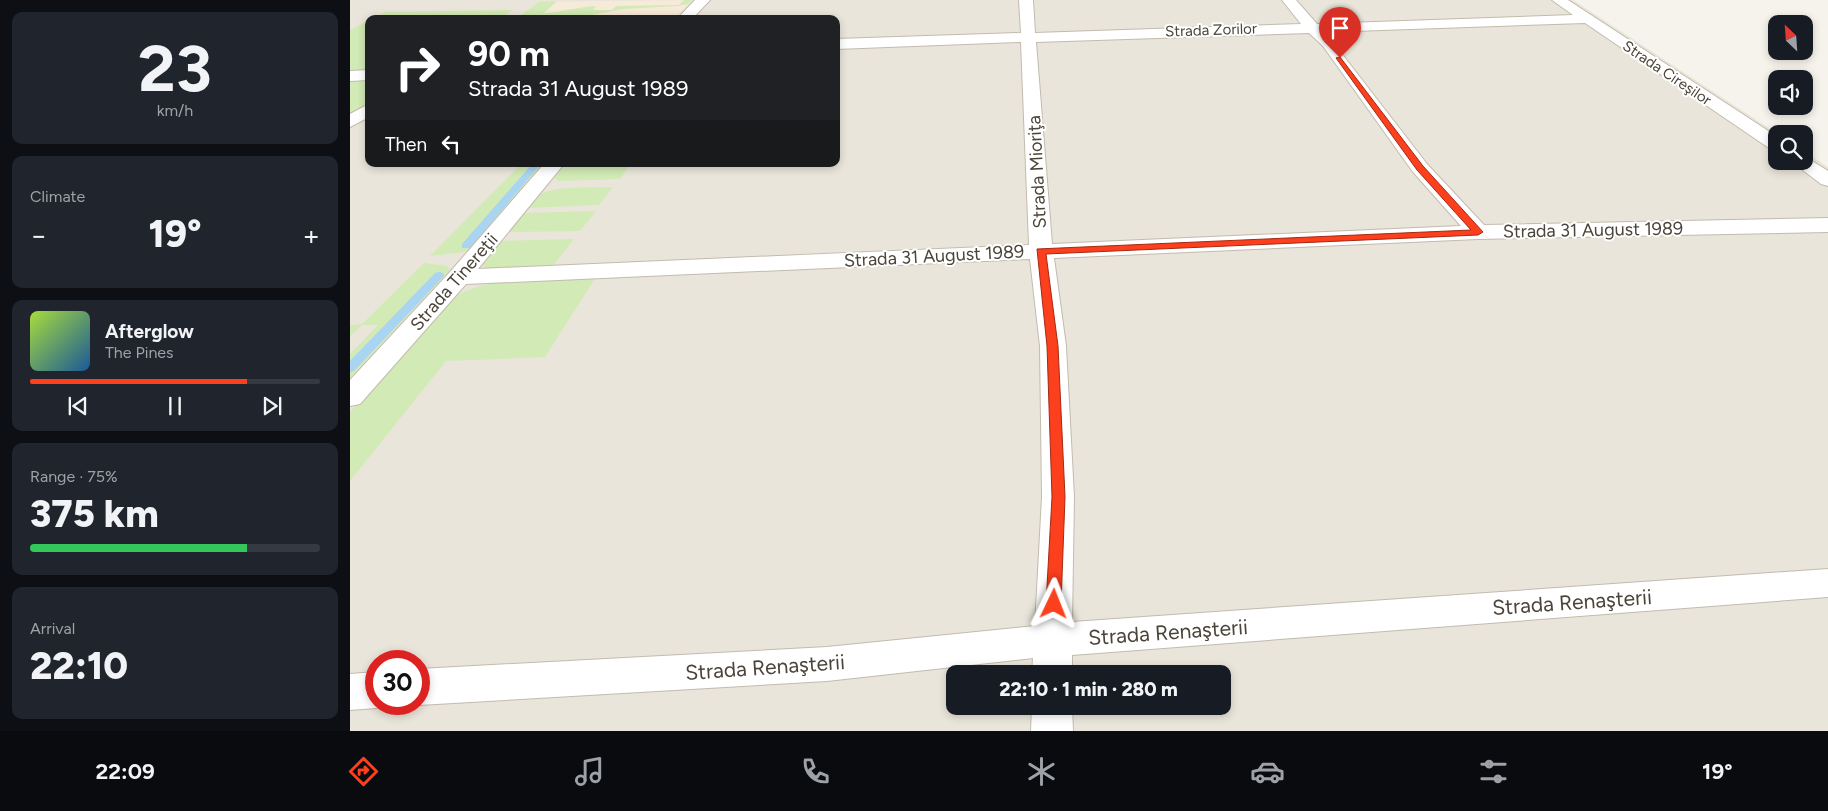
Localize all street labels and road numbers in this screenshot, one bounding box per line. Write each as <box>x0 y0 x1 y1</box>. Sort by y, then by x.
street label: Strada Zorilor <box>1165 19 1257 41</box>
street label: Strada Cireşilor <box>1619 37 1715 109</box>
street label: Strada Mioriţa <box>1023 115 1051 229</box>
street label: Strada 31 August 1989 <box>1503 217 1683 243</box>
street label: Strada Tinereţii <box>406 229 502 335</box>
street label: Strada 31 August 1989 <box>843 240 1025 272</box>
street label: Strada Renaşterii <box>1491 584 1653 620</box>
street label: Strada Renaşterii <box>1087 614 1249 650</box>
street label: Strada Renaşterii <box>684 649 846 685</box>

